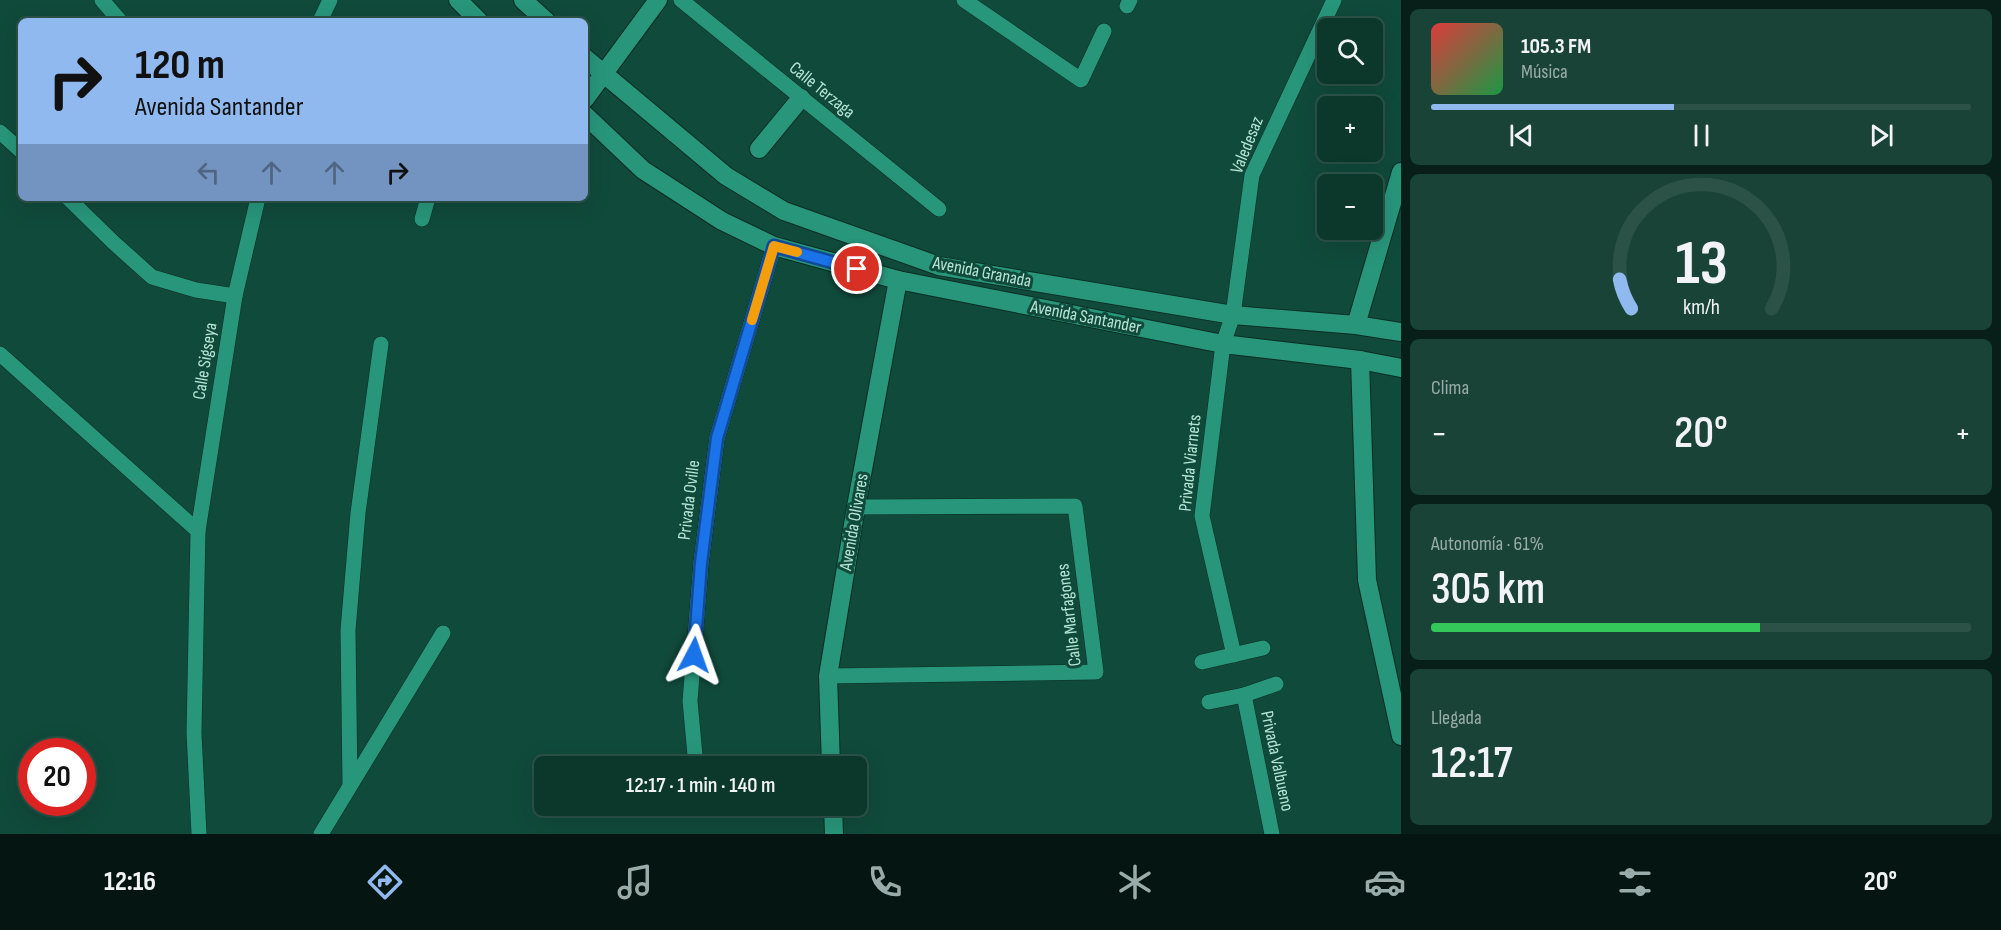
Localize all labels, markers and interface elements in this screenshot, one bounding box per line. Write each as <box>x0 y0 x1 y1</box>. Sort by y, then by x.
map controls <box>1317 18 1383 240</box>
button: search <box>1317 18 1383 84</box>
text: 105.3 FM <box>1521 33 1591 60</box>
text: 120 m <box>135 40 225 91</box>
icon: right <box>36 42 114 120</box>
street label: Calle Terzaga <box>785 57 859 123</box>
text: Música <box>1521 60 1568 84</box>
text: Avenida Santander <box>135 91 303 123</box>
button: + <box>1317 96 1383 162</box>
street label: Valedesaz <box>1226 113 1268 177</box>
icon: previous <box>1505 119 1538 152</box>
icon: pause <box>1685 119 1718 152</box>
icon: next <box>1865 119 1898 152</box>
icon: left <box>192 156 225 189</box>
icon: ahead <box>255 156 288 189</box>
icon: ahead <box>318 156 351 189</box>
icon: right <box>381 156 414 189</box>
button: − <box>1317 174 1383 240</box>
text: 13 <box>1675 227 1727 302</box>
pin <box>831 243 882 294</box>
icon: arrive <box>840 252 873 285</box>
street label: Avenida Granada <box>930 252 1033 292</box>
text: km/h <box>1682 295 1720 320</box>
street label: Avenida Santander <box>1028 296 1143 338</box>
street label: Calle Sigseya <box>189 321 221 401</box>
text: Clima <box>1431 376 1469 400</box>
text: 20° <box>1674 406 1728 461</box>
street label: Privada Viarnets <box>1174 414 1206 512</box>
text: − <box>1431 414 1447 454</box>
text: + <box>1955 414 1971 454</box>
street label: Privada Oville <box>674 459 704 541</box>
street label: Avenida Olivares <box>835 472 873 573</box>
text: Autonomía · 61% <box>1431 532 1544 556</box>
text: 305 km <box>1431 562 1545 617</box>
street label: Calle Marfagones <box>1052 563 1086 667</box>
position arrow <box>662 623 726 687</box>
text: Llegada <box>1431 706 1482 730</box>
street label: Privada Valbueno <box>1256 709 1298 813</box>
text: 12:17 <box>1431 736 1513 791</box>
speed limit sign: 20 <box>18 738 96 816</box>
text: 12:17 · 1 min · 140 m <box>626 772 775 799</box>
icon: directions <box>364 861 406 903</box>
icon: music <box>614 861 656 903</box>
icon: phone <box>864 861 906 903</box>
icon: climate <box>1114 861 1156 903</box>
icon: car <box>1364 861 1406 903</box>
icon: filters <box>1614 861 1656 903</box>
text: 12:16 <box>104 866 156 898</box>
text: 20° <box>1864 866 1897 898</box>

